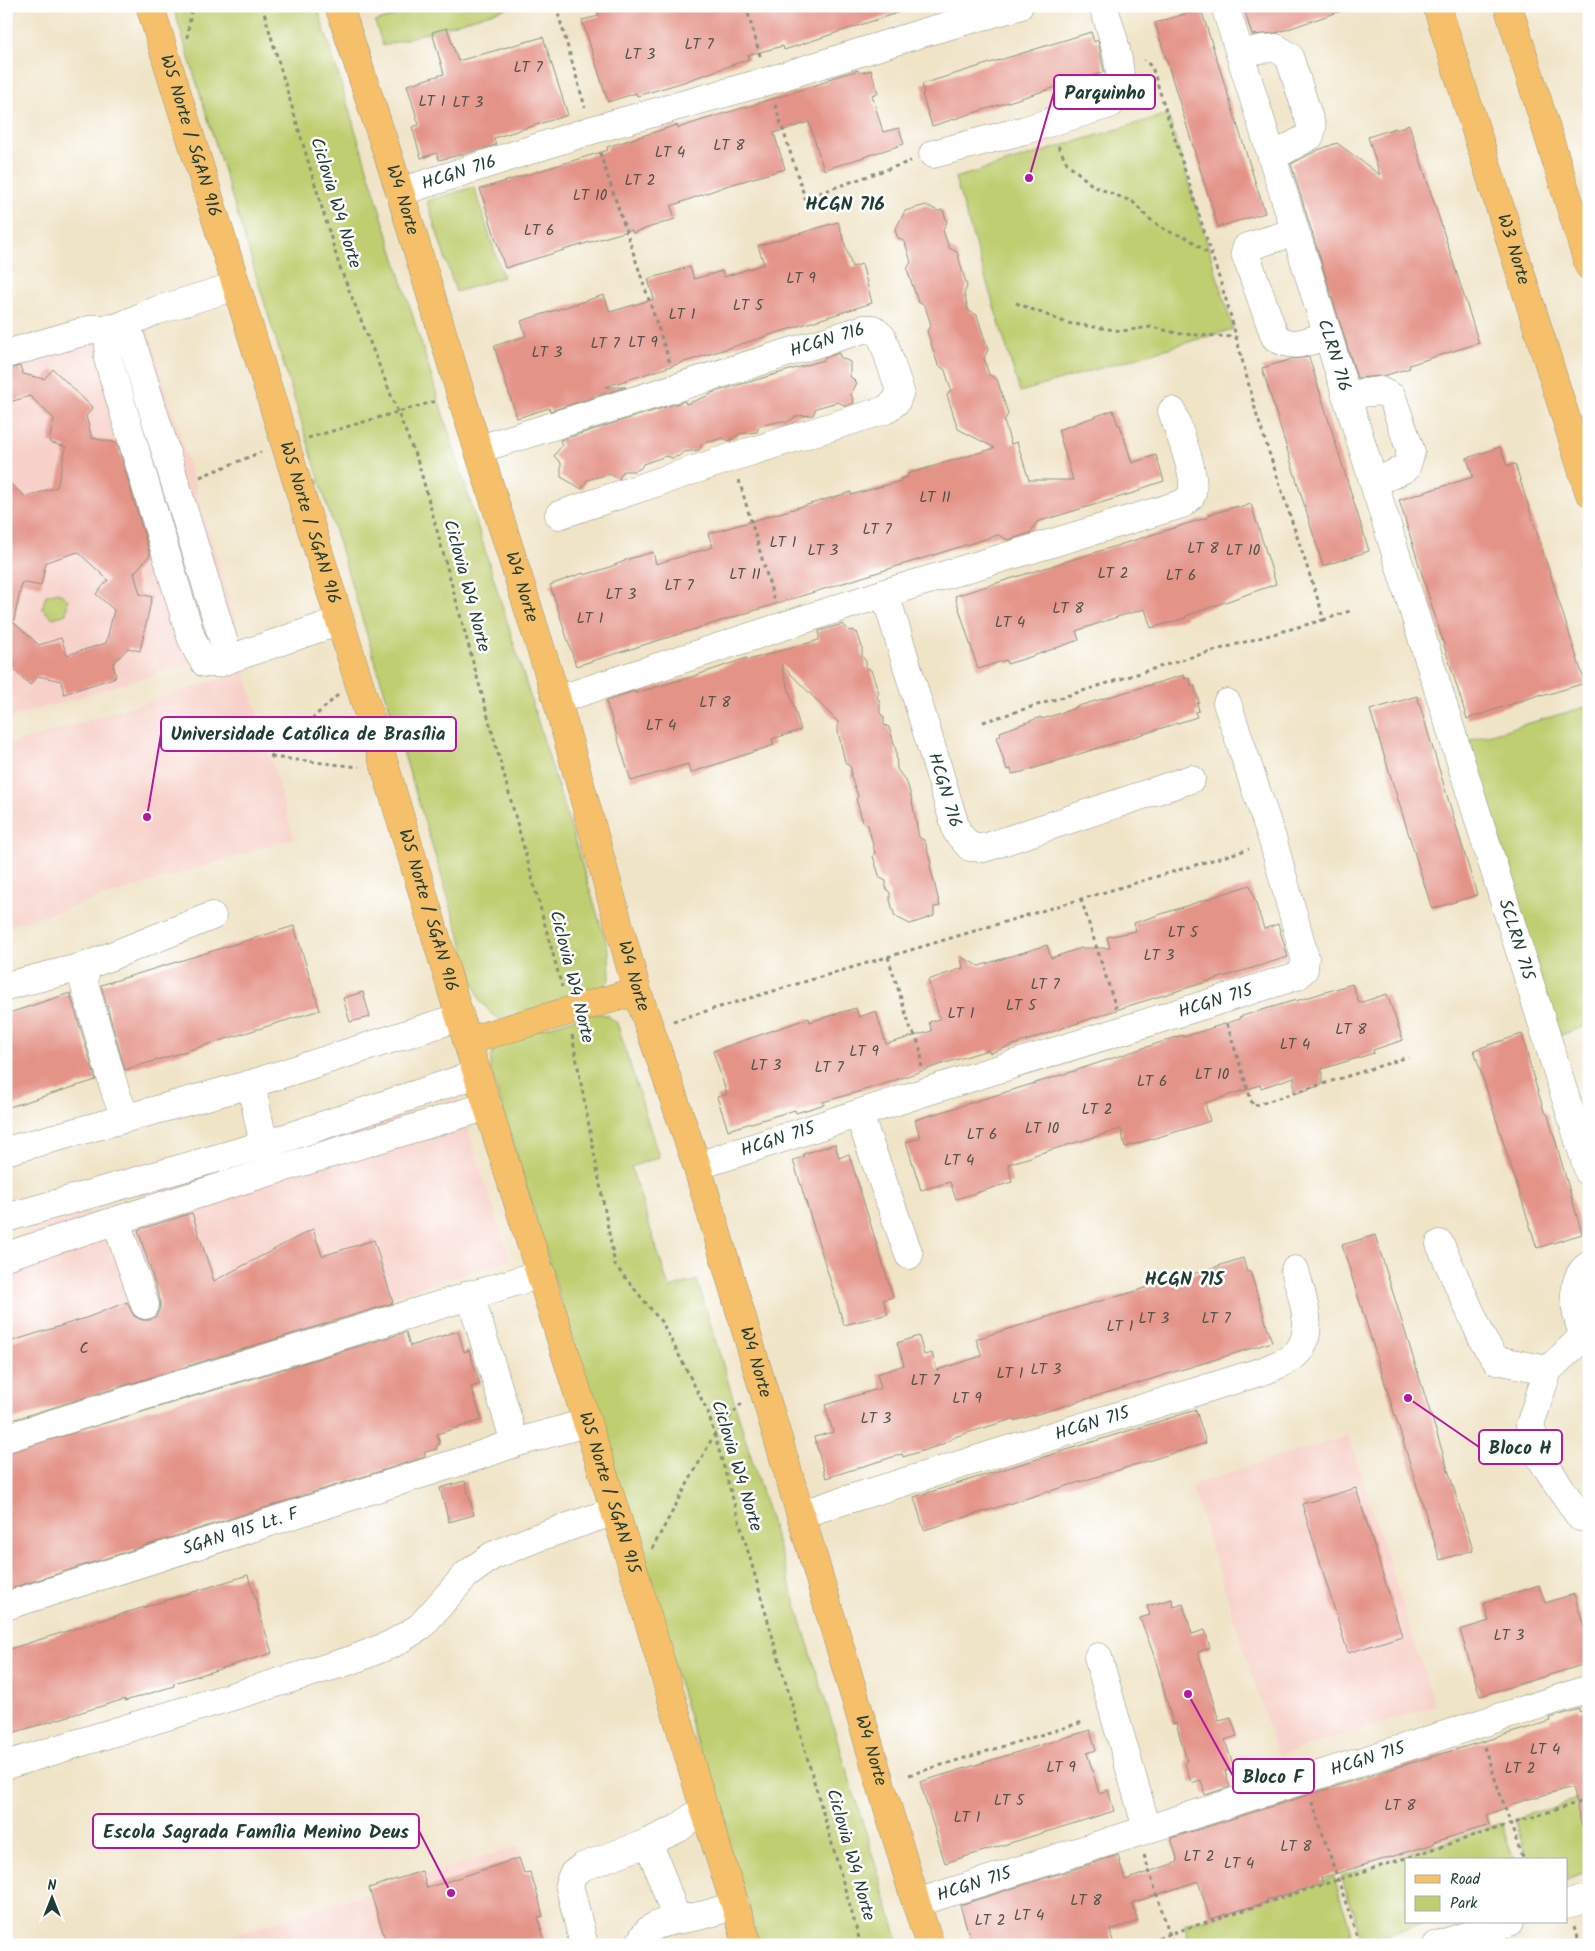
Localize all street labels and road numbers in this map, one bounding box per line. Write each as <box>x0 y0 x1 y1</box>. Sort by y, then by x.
street label: W5 Norte / SGAN 916 <box>151 51 229 221</box>
street label: Ciclovia W4 Norte <box>301 134 369 272</box>
street label: HCGN 716 <box>418 147 500 199</box>
street label: W4 Norte <box>377 161 427 239</box>
street label: W3 Norte <box>1488 210 1538 289</box>
street label: HCGN 716 <box>786 315 869 366</box>
street label: CLRN 716 <box>1309 316 1359 395</box>
street label: W5 Norte / SGAN 916 <box>271 438 348 608</box>
street label: Ciclovia W4 Norte <box>434 517 498 655</box>
street label: W4 Norte <box>497 548 546 626</box>
street label: HCGN 716 <box>919 749 969 831</box>
street label: W5 Norte / SGAN 916 <box>390 825 466 995</box>
street label: SCLRN 715 <box>1490 895 1543 985</box>
street label: Ciclovia W4 Norte <box>541 908 601 1046</box>
street label: W4 Norte <box>609 937 658 1016</box>
street label: HCGN 715 <box>1174 976 1258 1027</box>
street label: HCGN 715 <box>737 1114 820 1165</box>
street label: W4 Norte <box>731 1323 780 1401</box>
street label: Ciclovia W4 Norte <box>702 1397 770 1535</box>
street label: HCGN 715 <box>1051 1398 1135 1449</box>
street label: W5 Norte / SGAN 915 <box>570 1408 649 1579</box>
street label: SGAN 915 Lt. F <box>179 1499 304 1563</box>
street label: W4 Norte <box>846 1712 895 1789</box>
street label: HCGN 715 <box>1327 1733 1410 1785</box>
street label: Ciclovia W4 Norte <box>817 1786 883 1924</box>
street label: HCGN 715 <box>933 1859 1016 1910</box>

